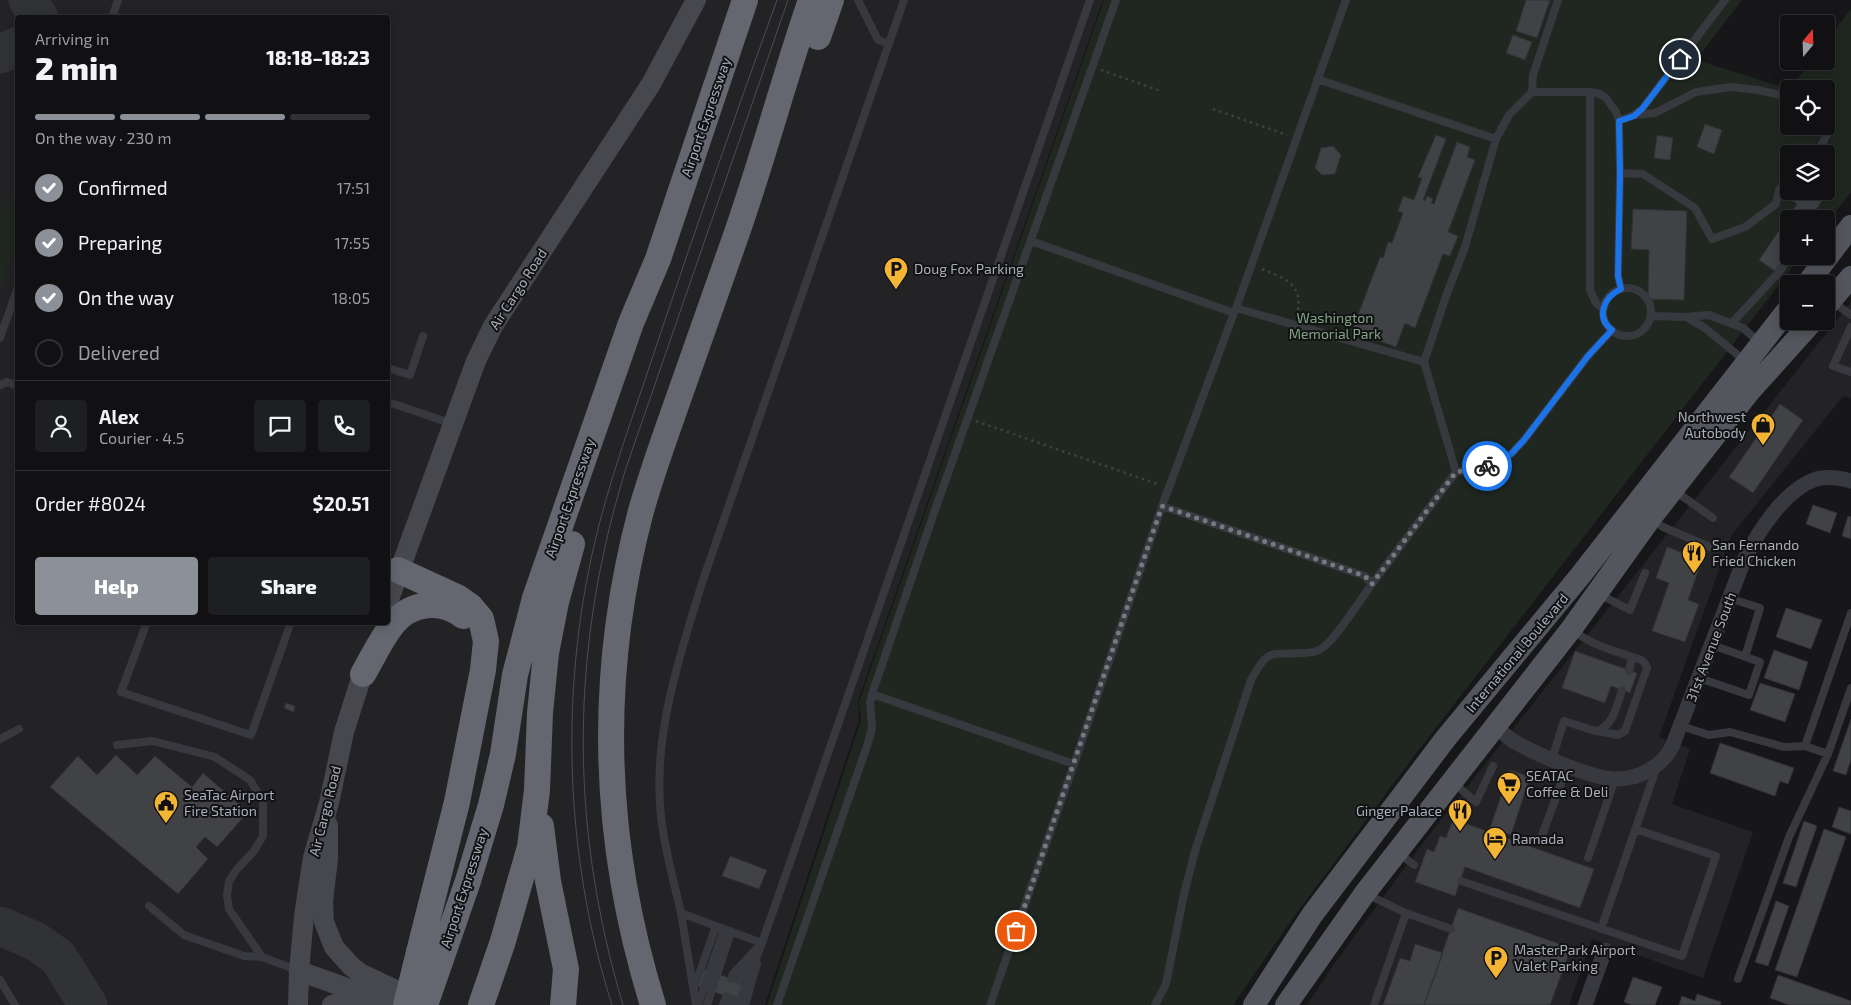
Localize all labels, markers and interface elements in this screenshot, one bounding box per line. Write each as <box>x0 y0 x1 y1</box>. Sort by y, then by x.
north arrow <box>1780 15 1835 70</box>
map controls <box>1780 15 1835 330</box>
text: Arriving in <box>35 29 109 48</box>
pin <box>1659 38 1701 80</box>
icon: home <box>1666 45 1694 73</box>
text: 18:18–18:23 <box>266 46 370 69</box>
text: 2 min <box>35 48 118 86</box>
street label: Airport Expressway <box>677 54 734 179</box>
button: locate <box>1780 80 1835 135</box>
text: On the way · 230 m <box>35 128 172 147</box>
button: layers <box>1780 145 1835 200</box>
icon: check <box>35 174 63 202</box>
text: Confirmed <box>78 176 168 199</box>
text: 17:51 <box>337 178 370 197</box>
button: + <box>1780 210 1835 265</box>
icon: check <box>35 229 63 257</box>
text: Preparing <box>78 231 162 254</box>
text: 17:55 <box>335 233 370 252</box>
street label: Air Cargo Road <box>485 245 550 332</box>
parking icon: Doug Fox Parking <box>883 256 909 290</box>
place label: Doug Fox Parking <box>914 260 1024 277</box>
button: − <box>1780 275 1835 330</box>
icon: check <box>35 284 63 312</box>
text: On the way <box>78 286 174 309</box>
text: 18:05 <box>332 288 370 307</box>
park label: Washington Memorial Park <box>1289 309 1381 342</box>
text: Delivered <box>78 341 160 364</box>
button: person <box>35 400 87 452</box>
button: chat <box>254 400 306 452</box>
button: phone <box>318 400 370 452</box>
text: Alex <box>99 405 139 428</box>
place label: Northwest Autobody <box>1678 408 1747 441</box>
shop icon: Northwest Autobody <box>1750 412 1776 446</box>
text: Courier · 4.5 <box>99 428 184 447</box>
street label: Airport Expressway <box>541 435 598 560</box>
courier <box>1462 441 1512 491</box>
icon: bike <box>1473 452 1501 480</box>
text: Order #8024 <box>35 492 146 515</box>
text: $20.51 <box>313 492 370 515</box>
place label: San Fernando Fried Chicken <box>1712 536 1799 569</box>
restaurant icon: San Fernando Fried Chicken <box>1681 540 1707 574</box>
button: Help <box>35 557 198 615</box>
button: Share <box>208 557 370 615</box>
street label: International Boulevard <box>1462 590 1571 716</box>
street label: 31st Avenue South <box>1682 590 1739 704</box>
street label: Air Cargo Road <box>305 764 344 858</box>
place label: SEATAC Coffee & Deli <box>1526 767 1608 800</box>
supermarket icon: SEATAC Coffee & Deli <box>1496 771 1522 805</box>
place label: SeaTac Airport Fire Station <box>184 786 274 819</box>
public building icon: SeaTac Airport Fire Station <box>153 790 179 824</box>
restaurant icon: Ginger Palace <box>1447 798 1473 832</box>
place label: Ginger Palace <box>1356 802 1442 819</box>
street label: Airport Expressway <box>436 825 491 950</box>
hotel icon: Ramada <box>1482 826 1508 860</box>
place label: Ramada <box>1512 830 1564 847</box>
pin <box>995 910 1037 952</box>
icon: bag <box>1002 917 1030 945</box>
place label: MasterPark Airport Valet Parking <box>1514 941 1636 974</box>
parking icon: MasterPark Airport Valet Parking <box>1483 945 1509 979</box>

